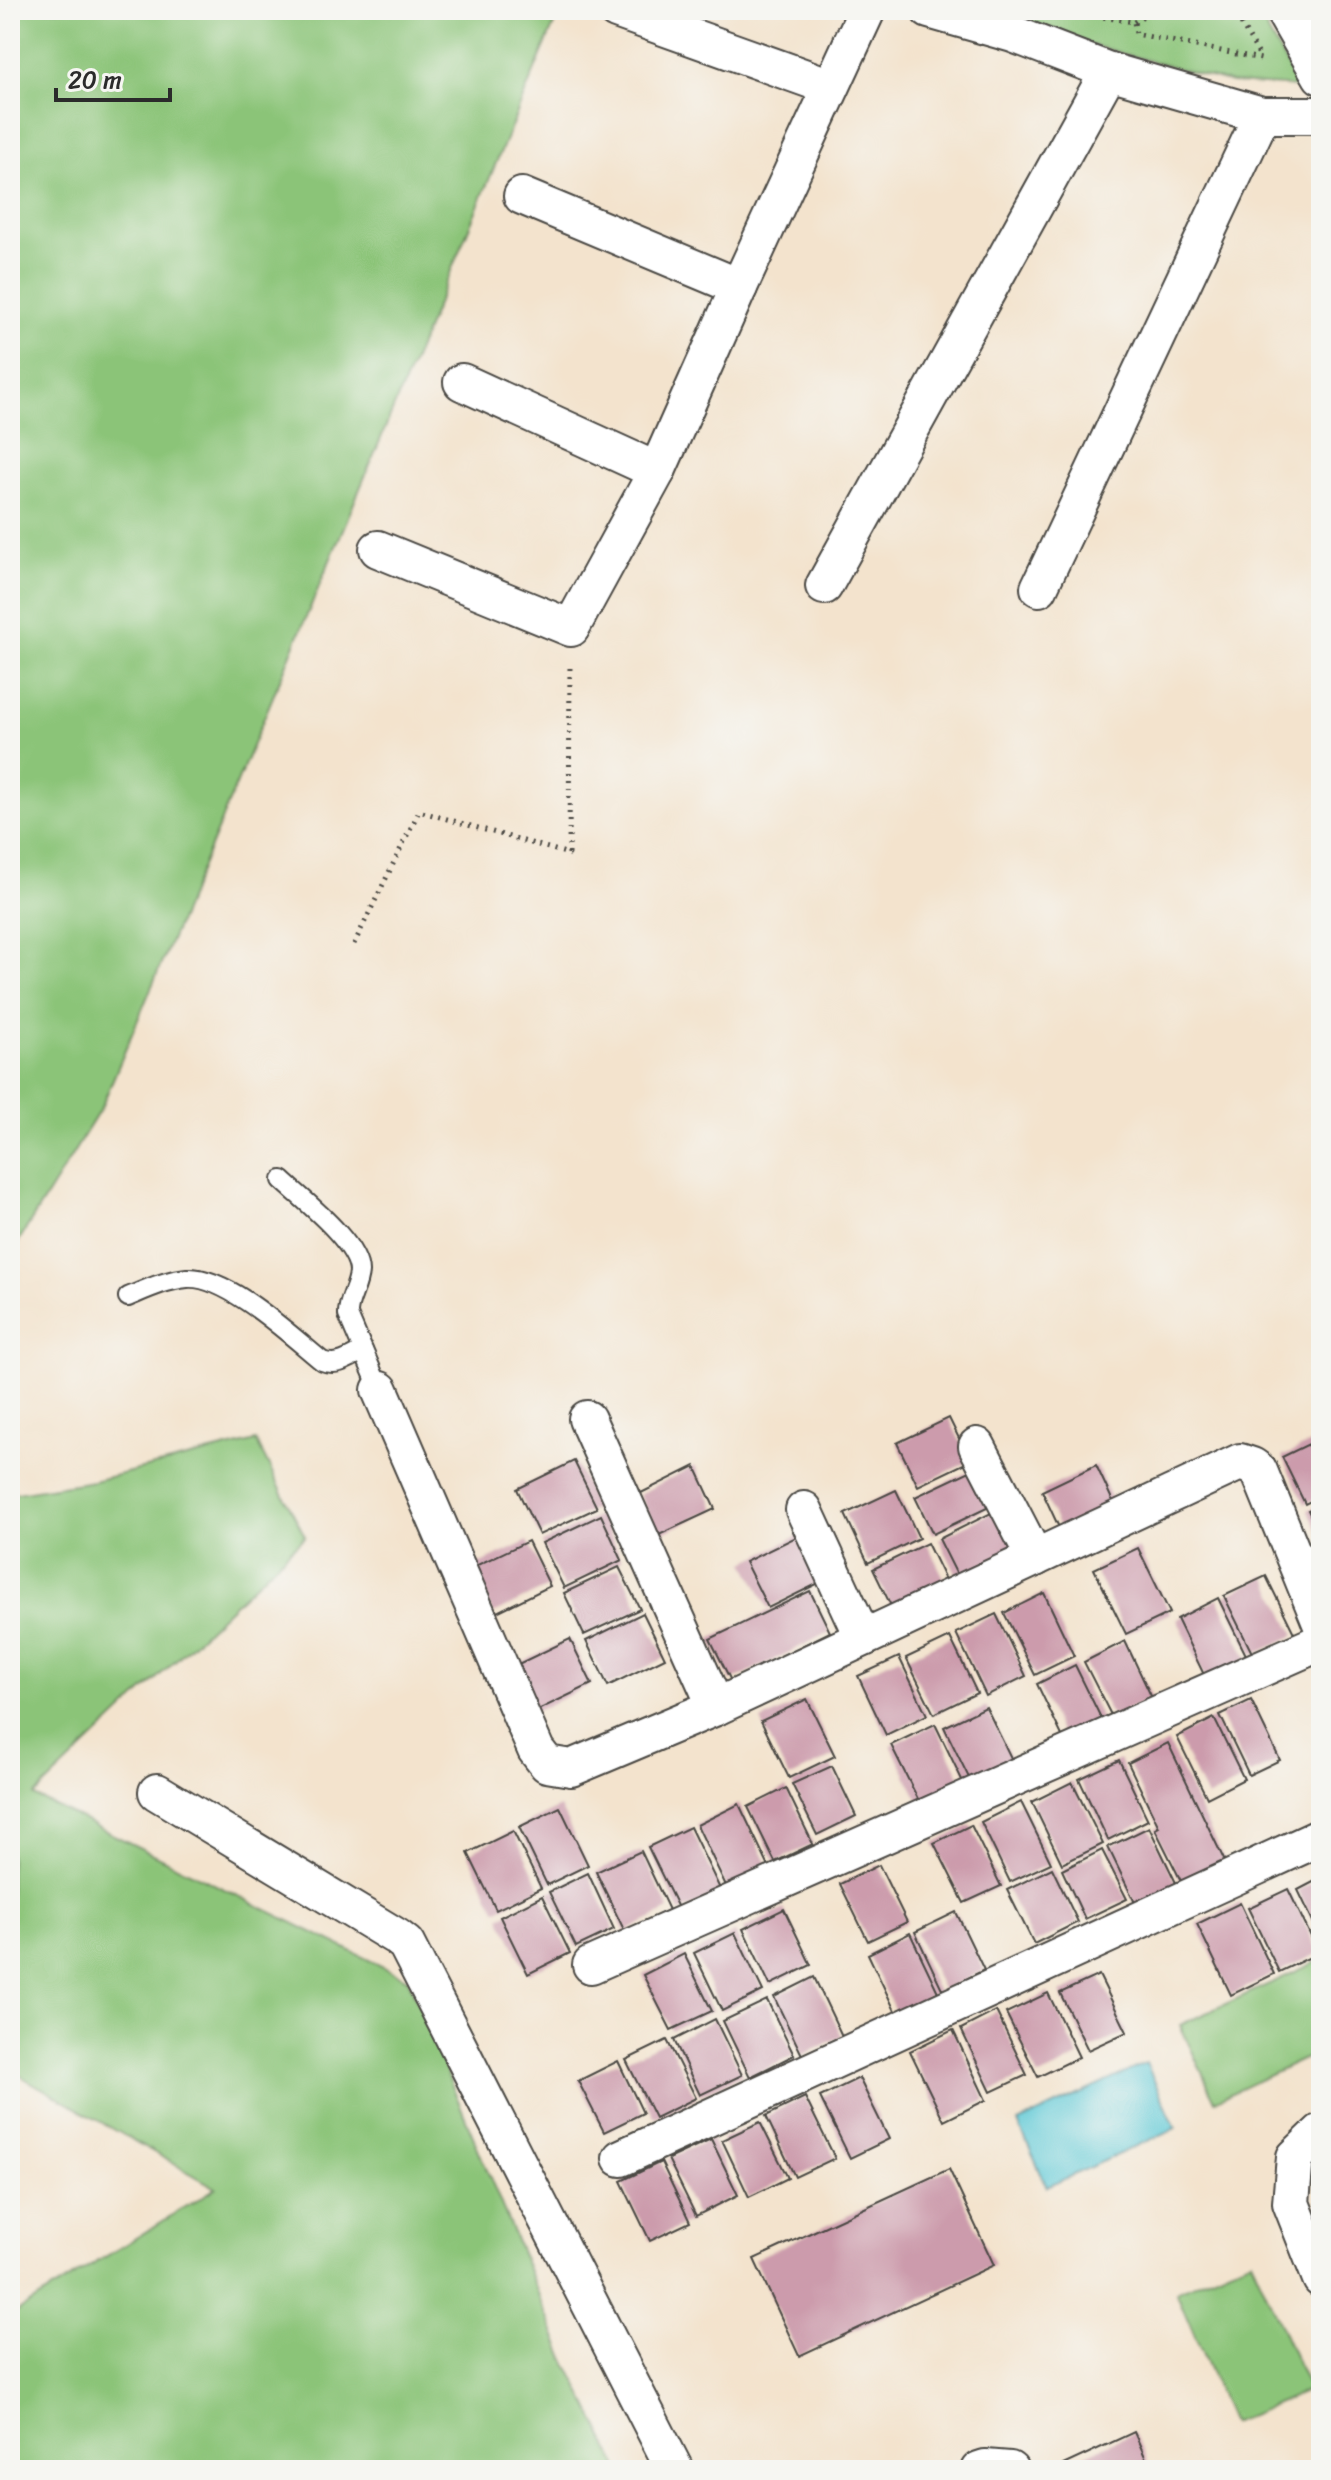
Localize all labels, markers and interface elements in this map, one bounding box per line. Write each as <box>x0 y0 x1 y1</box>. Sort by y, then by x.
scale bar <box>56 52 170 102</box>
text: 20 m <box>68 59 122 101</box>

